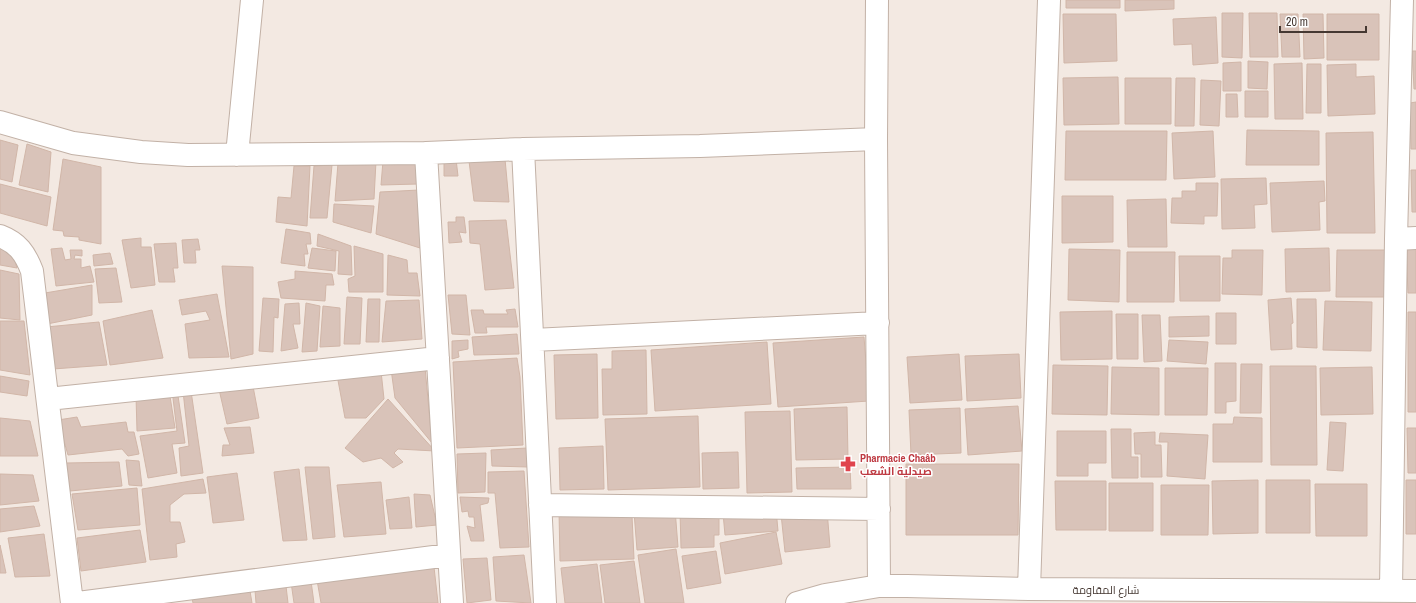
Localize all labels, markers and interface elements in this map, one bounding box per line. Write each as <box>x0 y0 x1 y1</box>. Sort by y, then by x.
scale bar <box>1280 8 1366 34</box>
text: 20 m <box>1286 14 1308 30</box>
place label: Pharmacie Chaâb صيدلية الشعب <box>860 451 936 478</box>
pharmacy icon: Pharmacie Chaâb صيدلية الشعب <box>839 455 857 473</box>
street label: شارع المقاومة <box>1073 583 1139 598</box>

